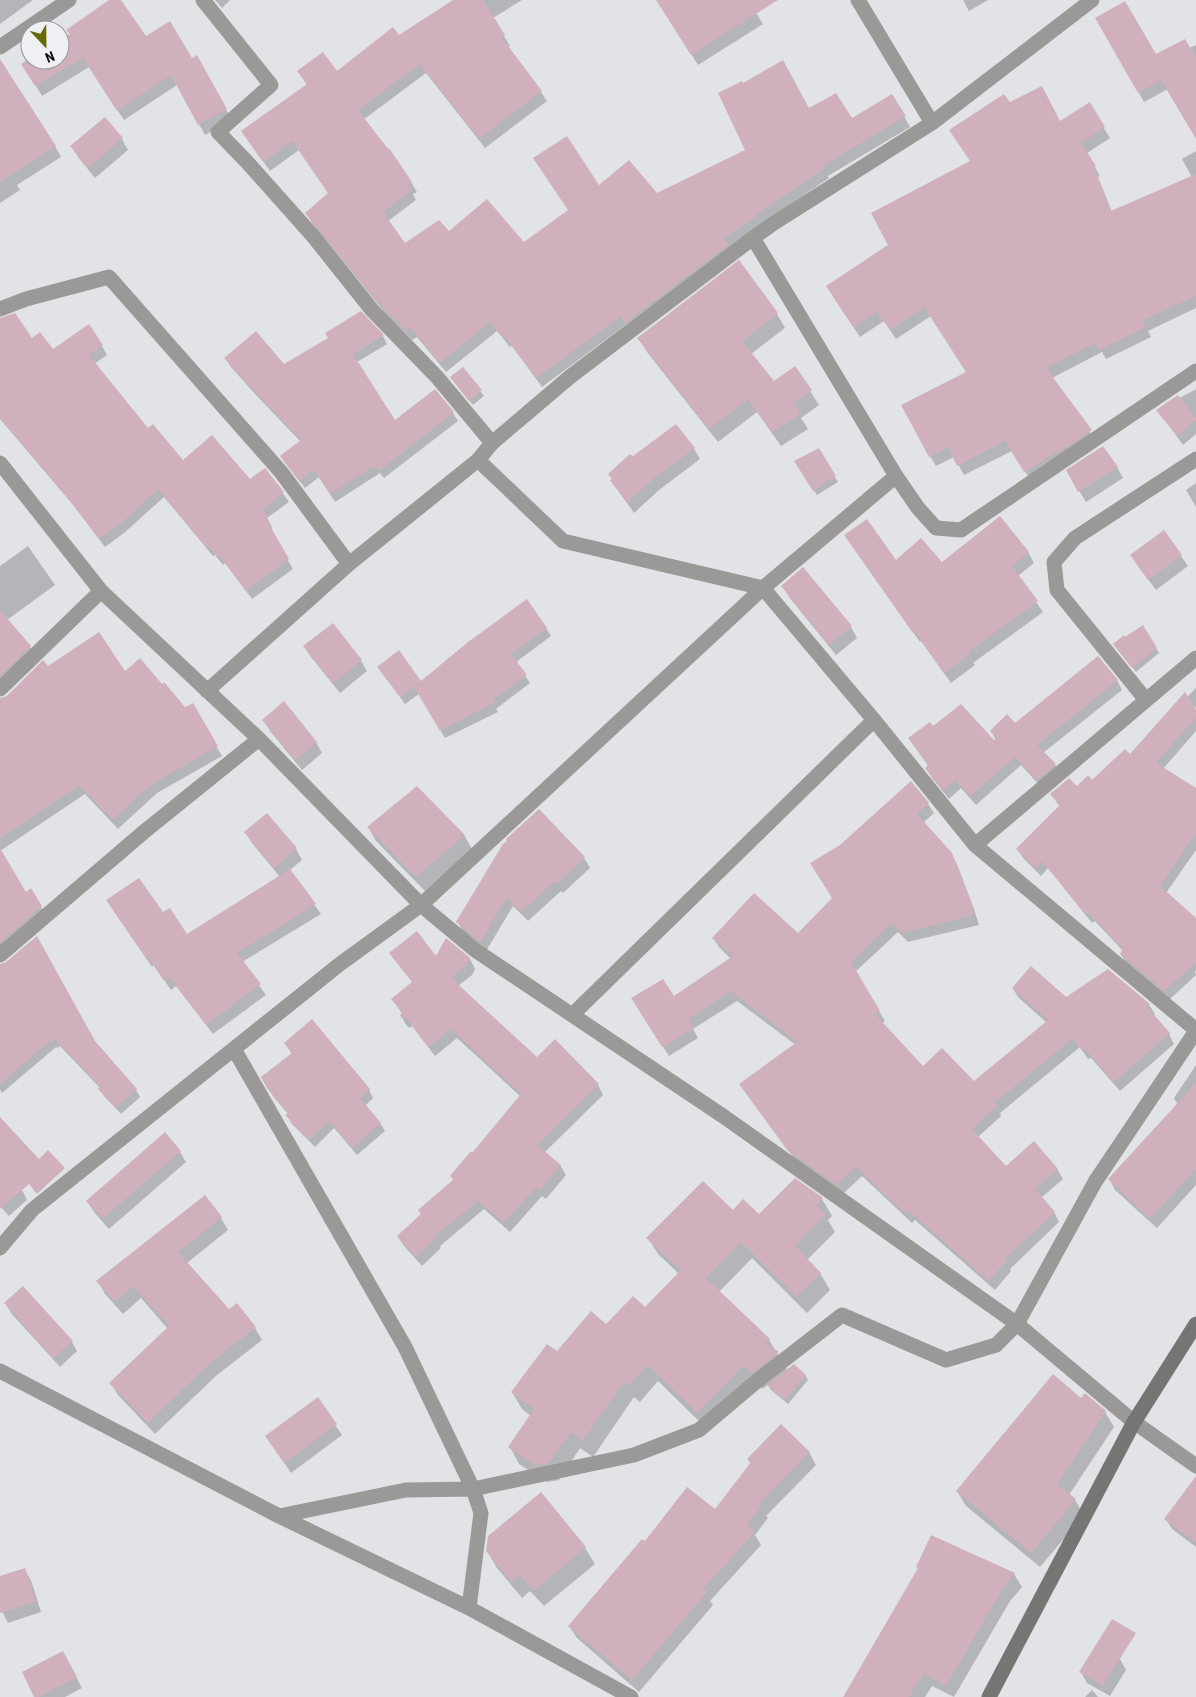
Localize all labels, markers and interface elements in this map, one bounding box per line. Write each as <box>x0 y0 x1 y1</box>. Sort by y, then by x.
north arrow <box>20 20 70 70</box>
text: N <box>43 48 57 66</box>

